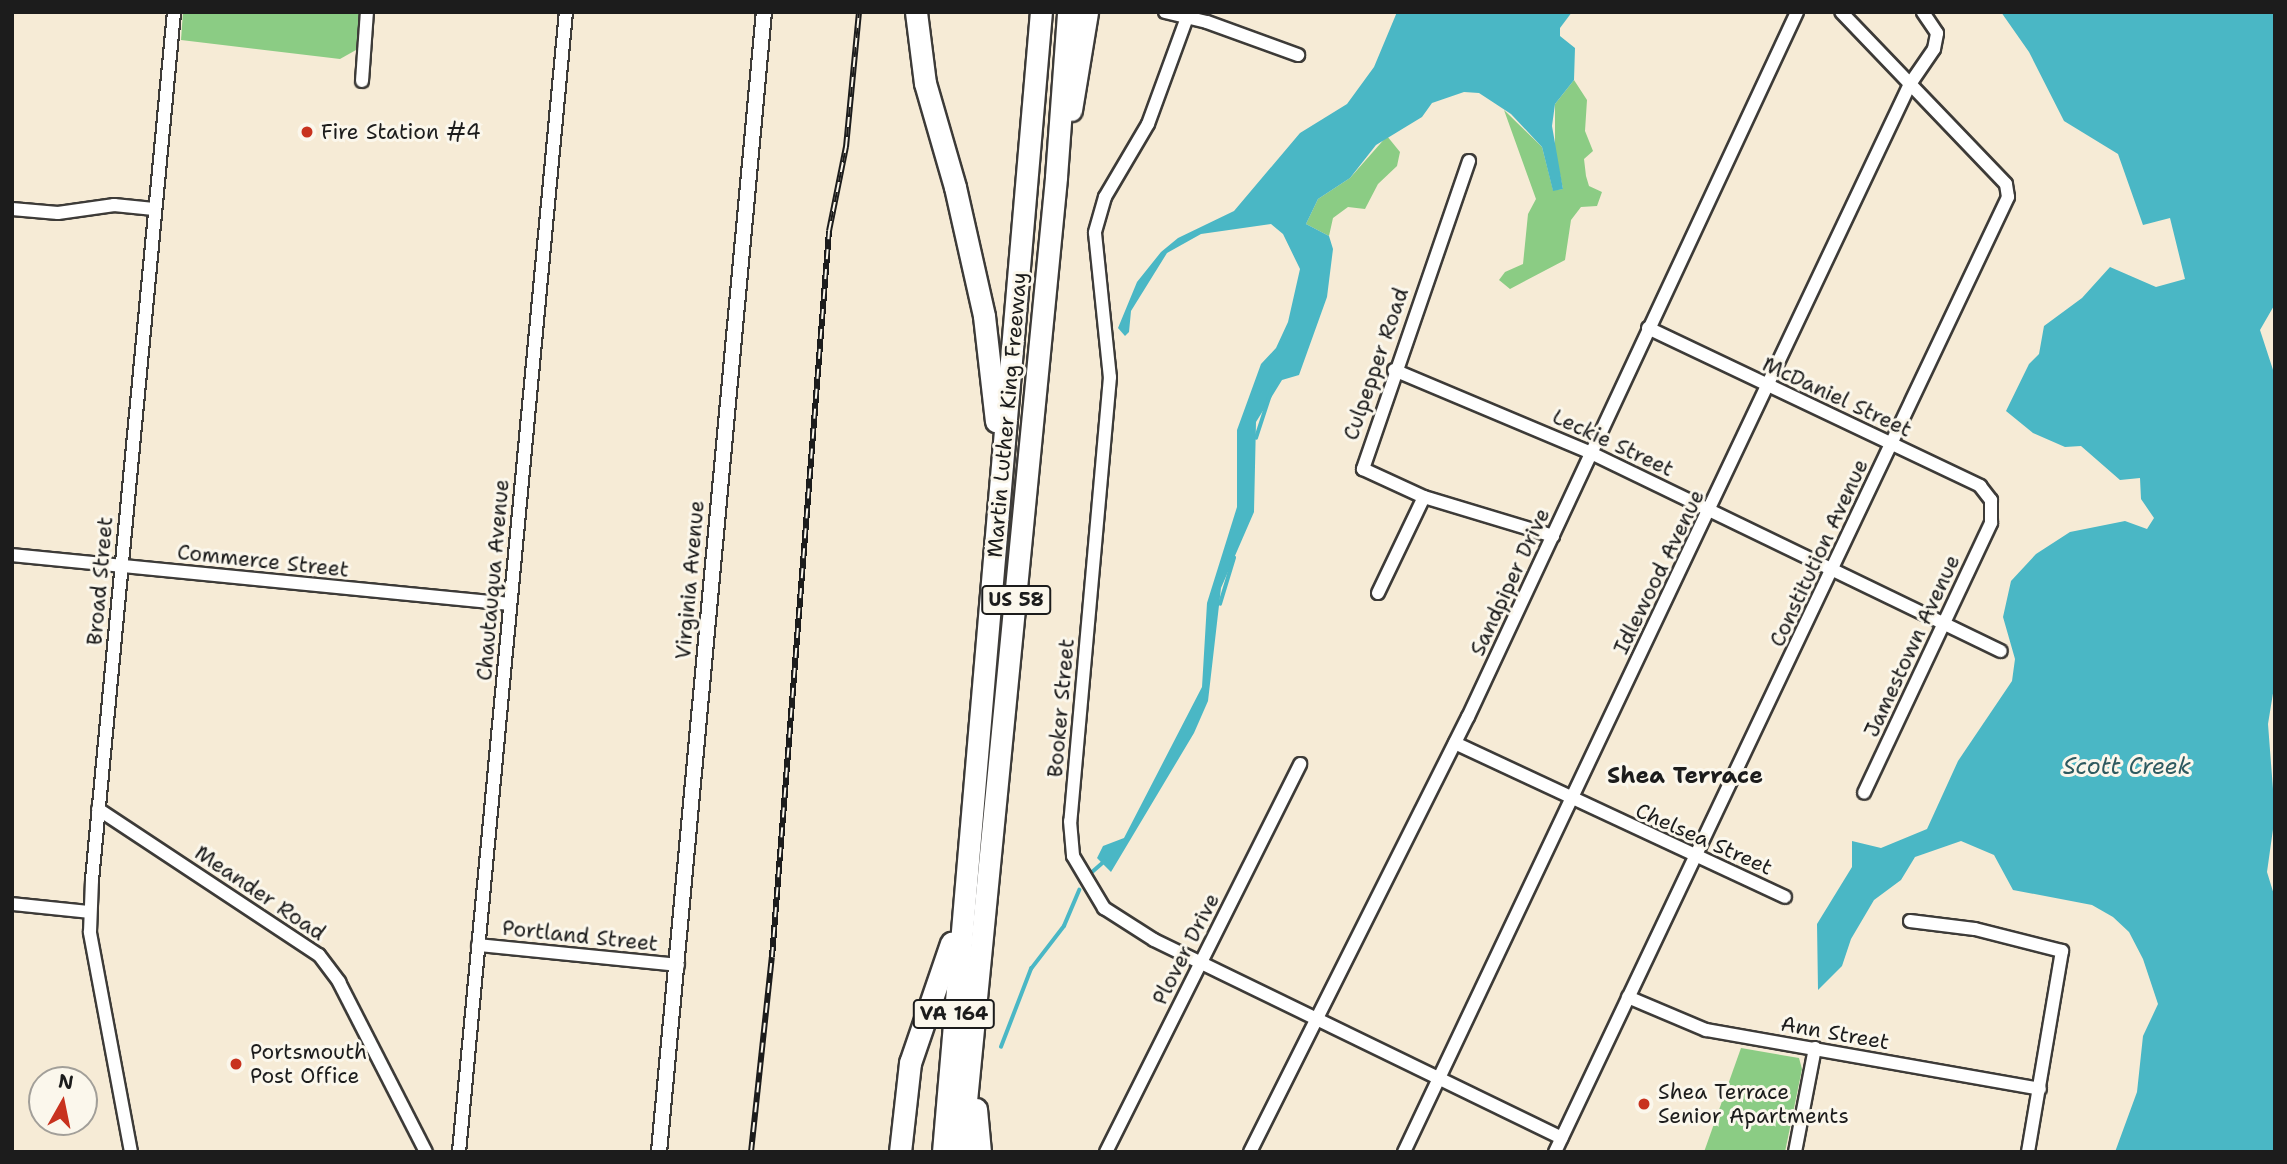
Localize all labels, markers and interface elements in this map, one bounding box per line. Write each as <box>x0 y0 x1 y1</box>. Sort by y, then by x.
place label: Fire Station #4 <box>321 119 481 145</box>
marker: Fire Station #4 <box>299 124 315 140</box>
street label: Martin Luther King Freeway <box>982 271 1032 559</box>
street label: Culpepper Road <box>1338 285 1414 443</box>
street label: McDaniel Street <box>1758 351 1916 443</box>
street label: Leckie Street <box>1548 404 1678 482</box>
street label: Constitution Avenue <box>1764 455 1874 651</box>
street label: Chautauqua Avenue <box>472 478 514 682</box>
street label: Idlewood Avenue <box>1608 486 1710 658</box>
street label: Virginia Avenue <box>670 499 710 661</box>
street label: Sandpiper Drive <box>1465 504 1555 660</box>
street label: Broad Street <box>82 516 118 646</box>
street label: Commerce Street <box>176 539 350 583</box>
street label: Jamestown Avenue <box>1859 551 1965 741</box>
road number: US 58 <box>981 584 1051 615</box>
street label: Booker Street <box>1042 638 1080 778</box>
water label: Scott Creek <box>2063 752 2191 780</box>
district label: Shea Terrace <box>1607 761 1763 789</box>
street label: Chelsea Street <box>1632 798 1776 880</box>
street label: Meander Road <box>190 840 330 946</box>
street label: Plover Drive <box>1147 889 1225 1009</box>
street label: Portland Street <box>501 915 659 957</box>
road number: VA 164 <box>912 998 996 1030</box>
street label: Ann Street <box>1779 1011 1891 1055</box>
place label: Portsmouth Post Office <box>250 1039 367 1089</box>
marker: Portsmouth Post Office <box>228 1056 244 1072</box>
north arrow <box>28 1066 98 1136</box>
text: N <box>57 1068 75 1095</box>
place label: Shea Terrace Senior Apartments <box>1658 1079 1849 1129</box>
marker: Shea Terrace Senior Apartments <box>1636 1096 1652 1112</box>

